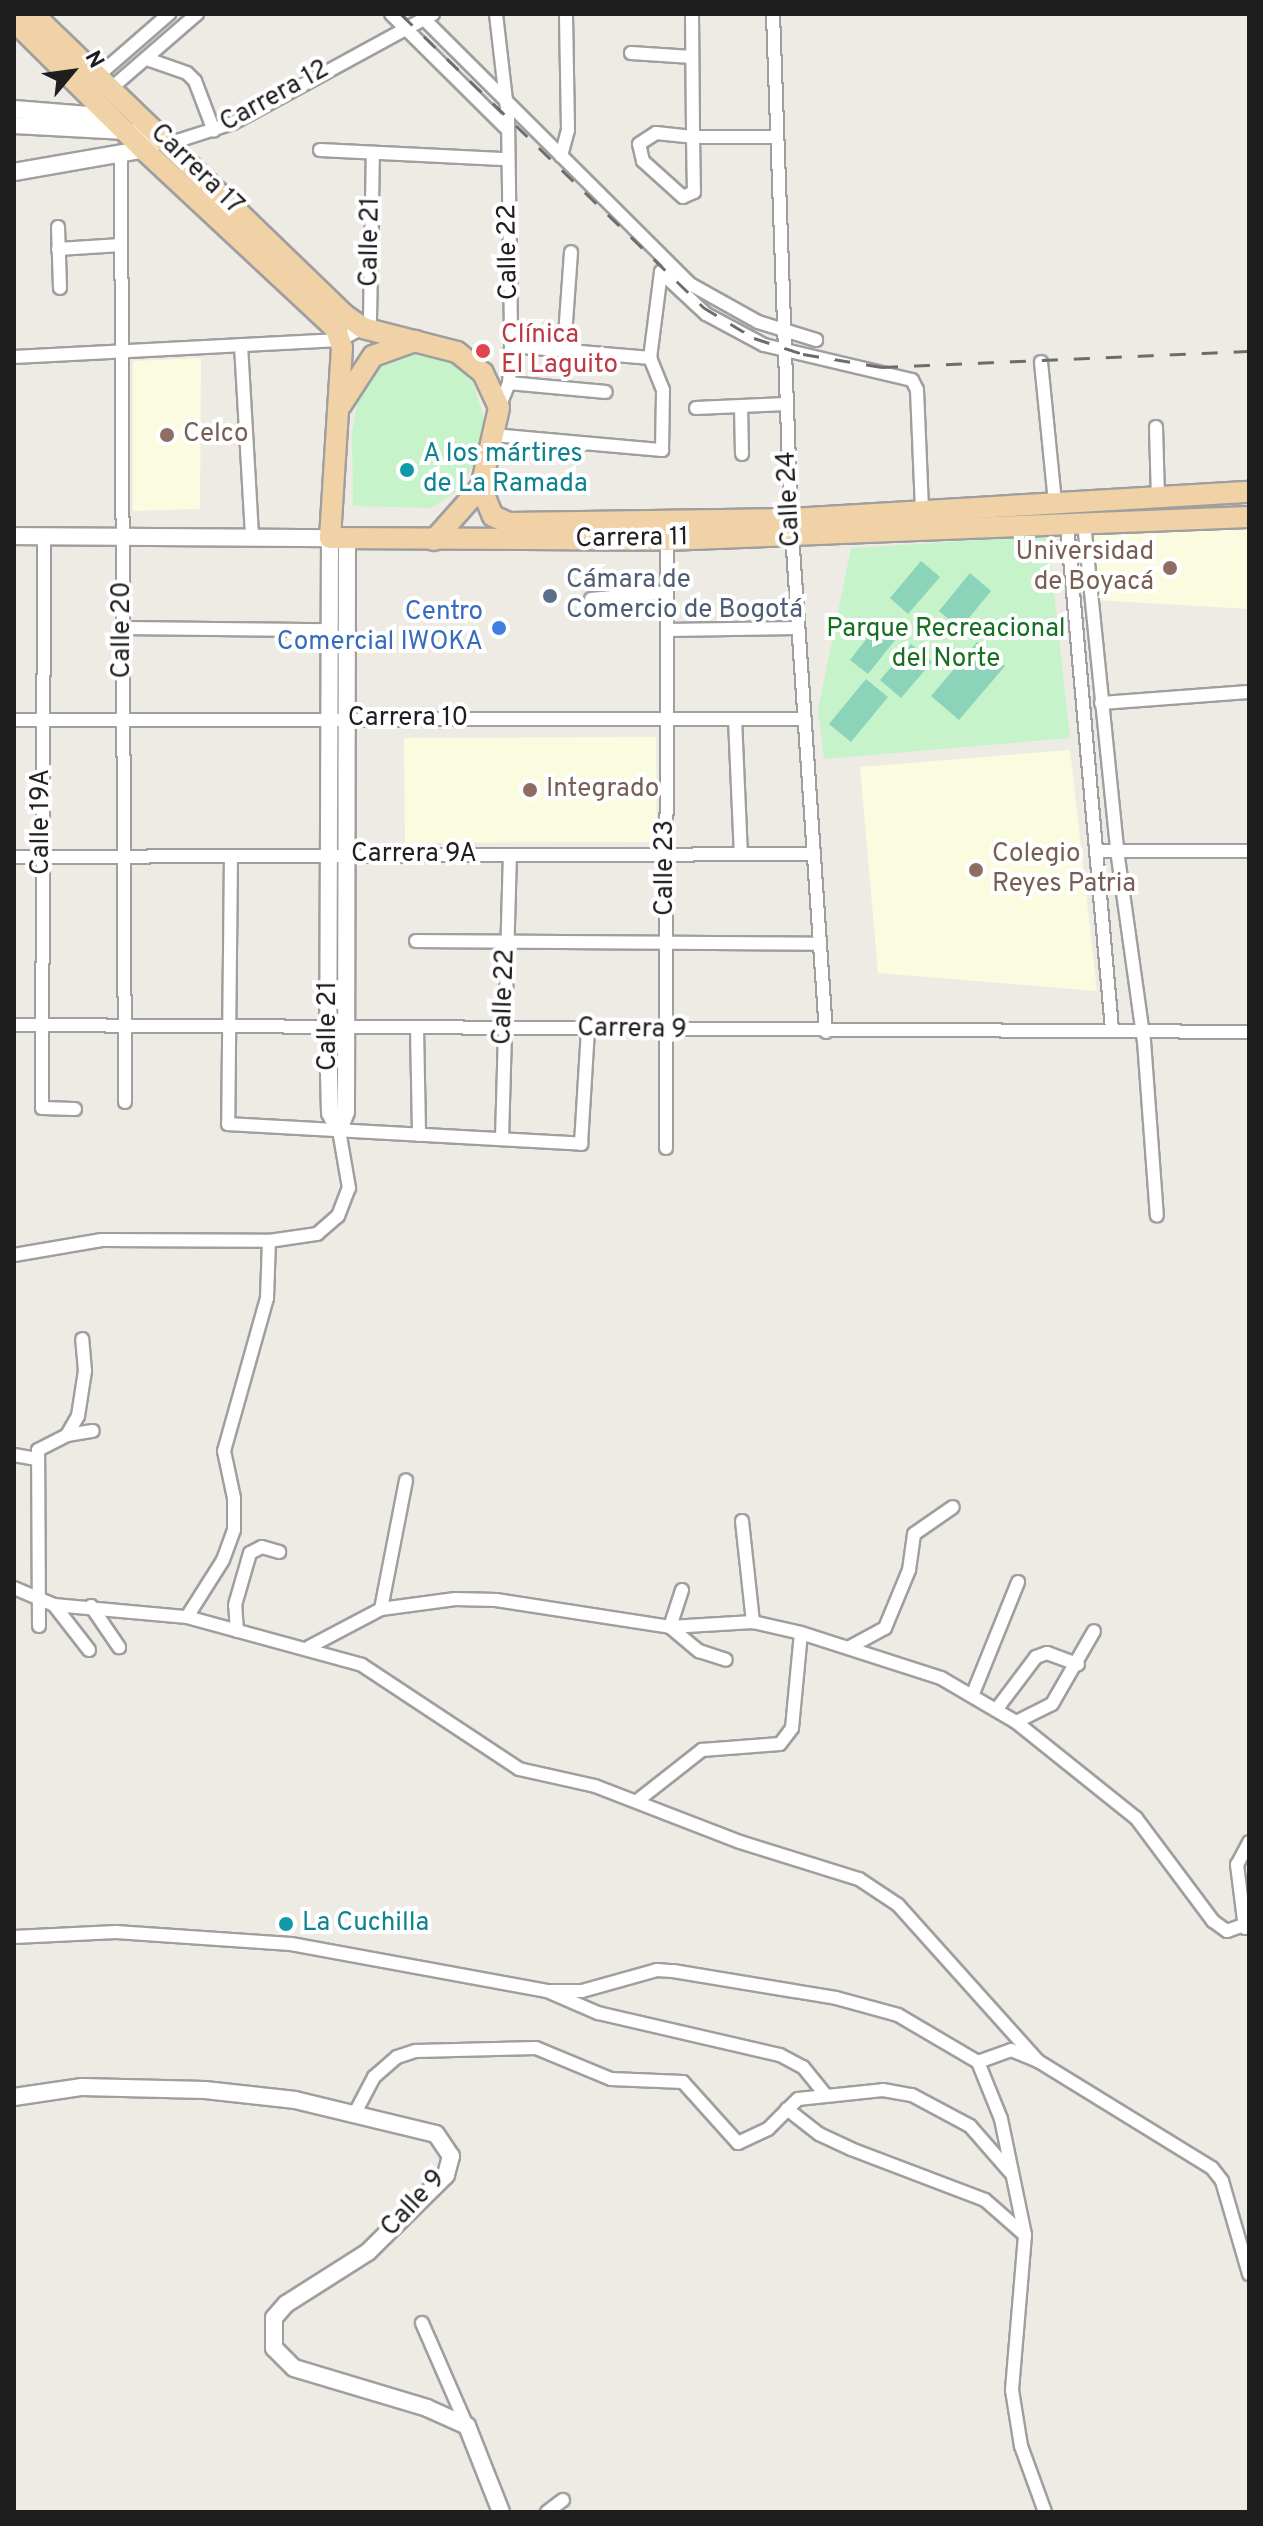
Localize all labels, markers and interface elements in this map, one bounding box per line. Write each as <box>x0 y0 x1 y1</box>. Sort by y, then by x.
north arrow <box>32 32 112 112</box>
text: N <box>78 47 109 74</box>
street label: Carrera 12 <box>215 54 335 140</box>
street label: Carrera 17 <box>143 118 249 222</box>
street label: Calle 21 <box>355 197 387 287</box>
street label: Calle 22 <box>493 204 525 300</box>
place label: Clínica El Laguito <box>501 320 618 382</box>
marker: Clínica El Laguito <box>472 340 494 362</box>
place label: Celco <box>183 419 248 451</box>
marker: Celco <box>158 426 176 444</box>
place label: A los mártires de La Ramada <box>423 439 588 500</box>
street label: Calle 24 <box>772 450 808 548</box>
marker: A los mártires de La Ramada <box>398 461 416 479</box>
street label: Carrera 11 <box>575 522 689 556</box>
place label: Universidad de Boyacá <box>1015 537 1154 598</box>
marker: Universidad de Boyacá <box>1161 559 1179 577</box>
place label: Cámara de Comercio de Bogotá <box>566 565 803 626</box>
street label: Calle 20 <box>107 582 139 678</box>
marker: Cámara de Comercio de Bogotá <box>541 587 559 605</box>
place label: Centro Comercial IWOKA <box>277 597 483 658</box>
park label: Parque Recreacional del Norte <box>826 614 1066 676</box>
marker: Centro Comercial IWOKA <box>490 619 508 637</box>
street label: Carrera 10 <box>348 703 468 735</box>
street label: Calle 19A <box>26 769 58 875</box>
place label: Integrado <box>546 774 659 806</box>
marker: Integrado <box>521 781 539 799</box>
street label: Calle 23 <box>650 820 682 916</box>
street label: Carrera 9A <box>351 839 477 871</box>
place label: Colegio Reyes Patria <box>992 839 1136 900</box>
marker: Colegio Reyes Patria <box>967 861 985 879</box>
street label: Calle 22 <box>488 948 522 1046</box>
street label: Calle 21 <box>313 981 345 1071</box>
street label: Carrera 9 <box>577 1013 687 1047</box>
place label: La Cuchilla <box>302 1908 429 1940</box>
marker: La Cuchilla <box>277 1915 295 1933</box>
street label: Calle 9 <box>375 2164 453 2244</box>

